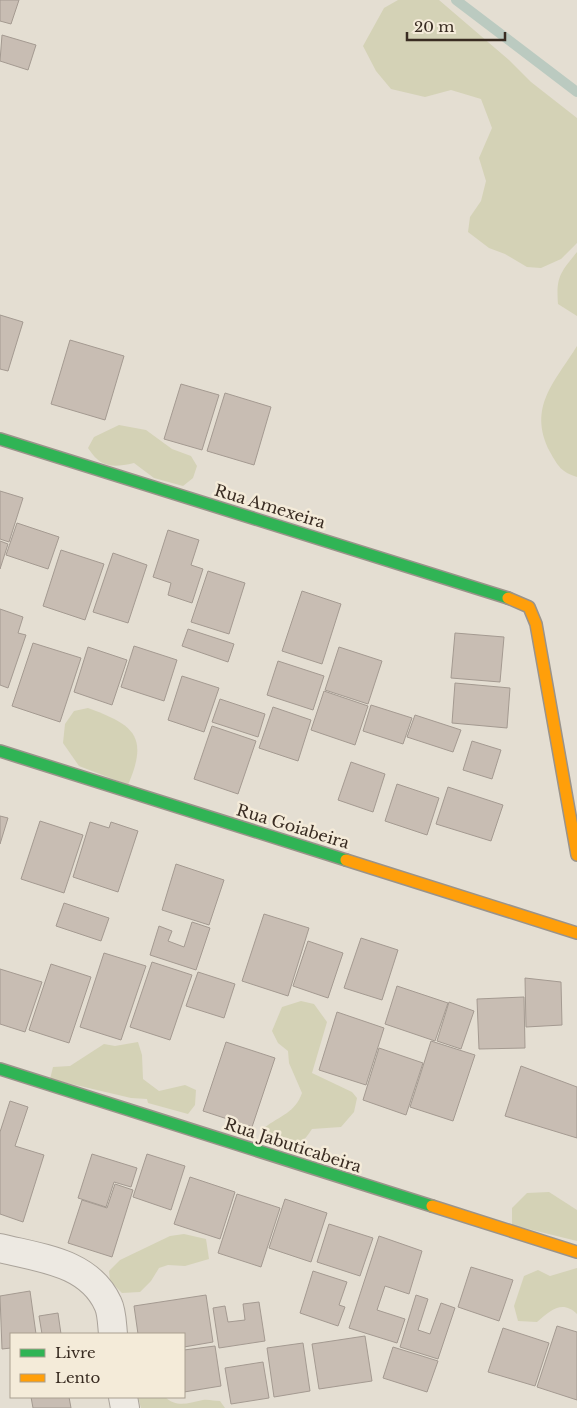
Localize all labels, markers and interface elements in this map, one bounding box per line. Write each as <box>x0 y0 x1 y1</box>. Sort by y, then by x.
scale bar <box>407 10 504 42</box>
text: 20 m <box>414 17 454 36</box>
street label: Rua Amexeira <box>212 480 328 532</box>
street label: Rua Goiabeira <box>234 799 352 853</box>
street label: Rua Jabuticabeira <box>222 1113 364 1177</box>
legend <box>10 1333 185 1398</box>
text: Livre <box>55 1343 96 1362</box>
text: Lento <box>55 1368 101 1387</box>

